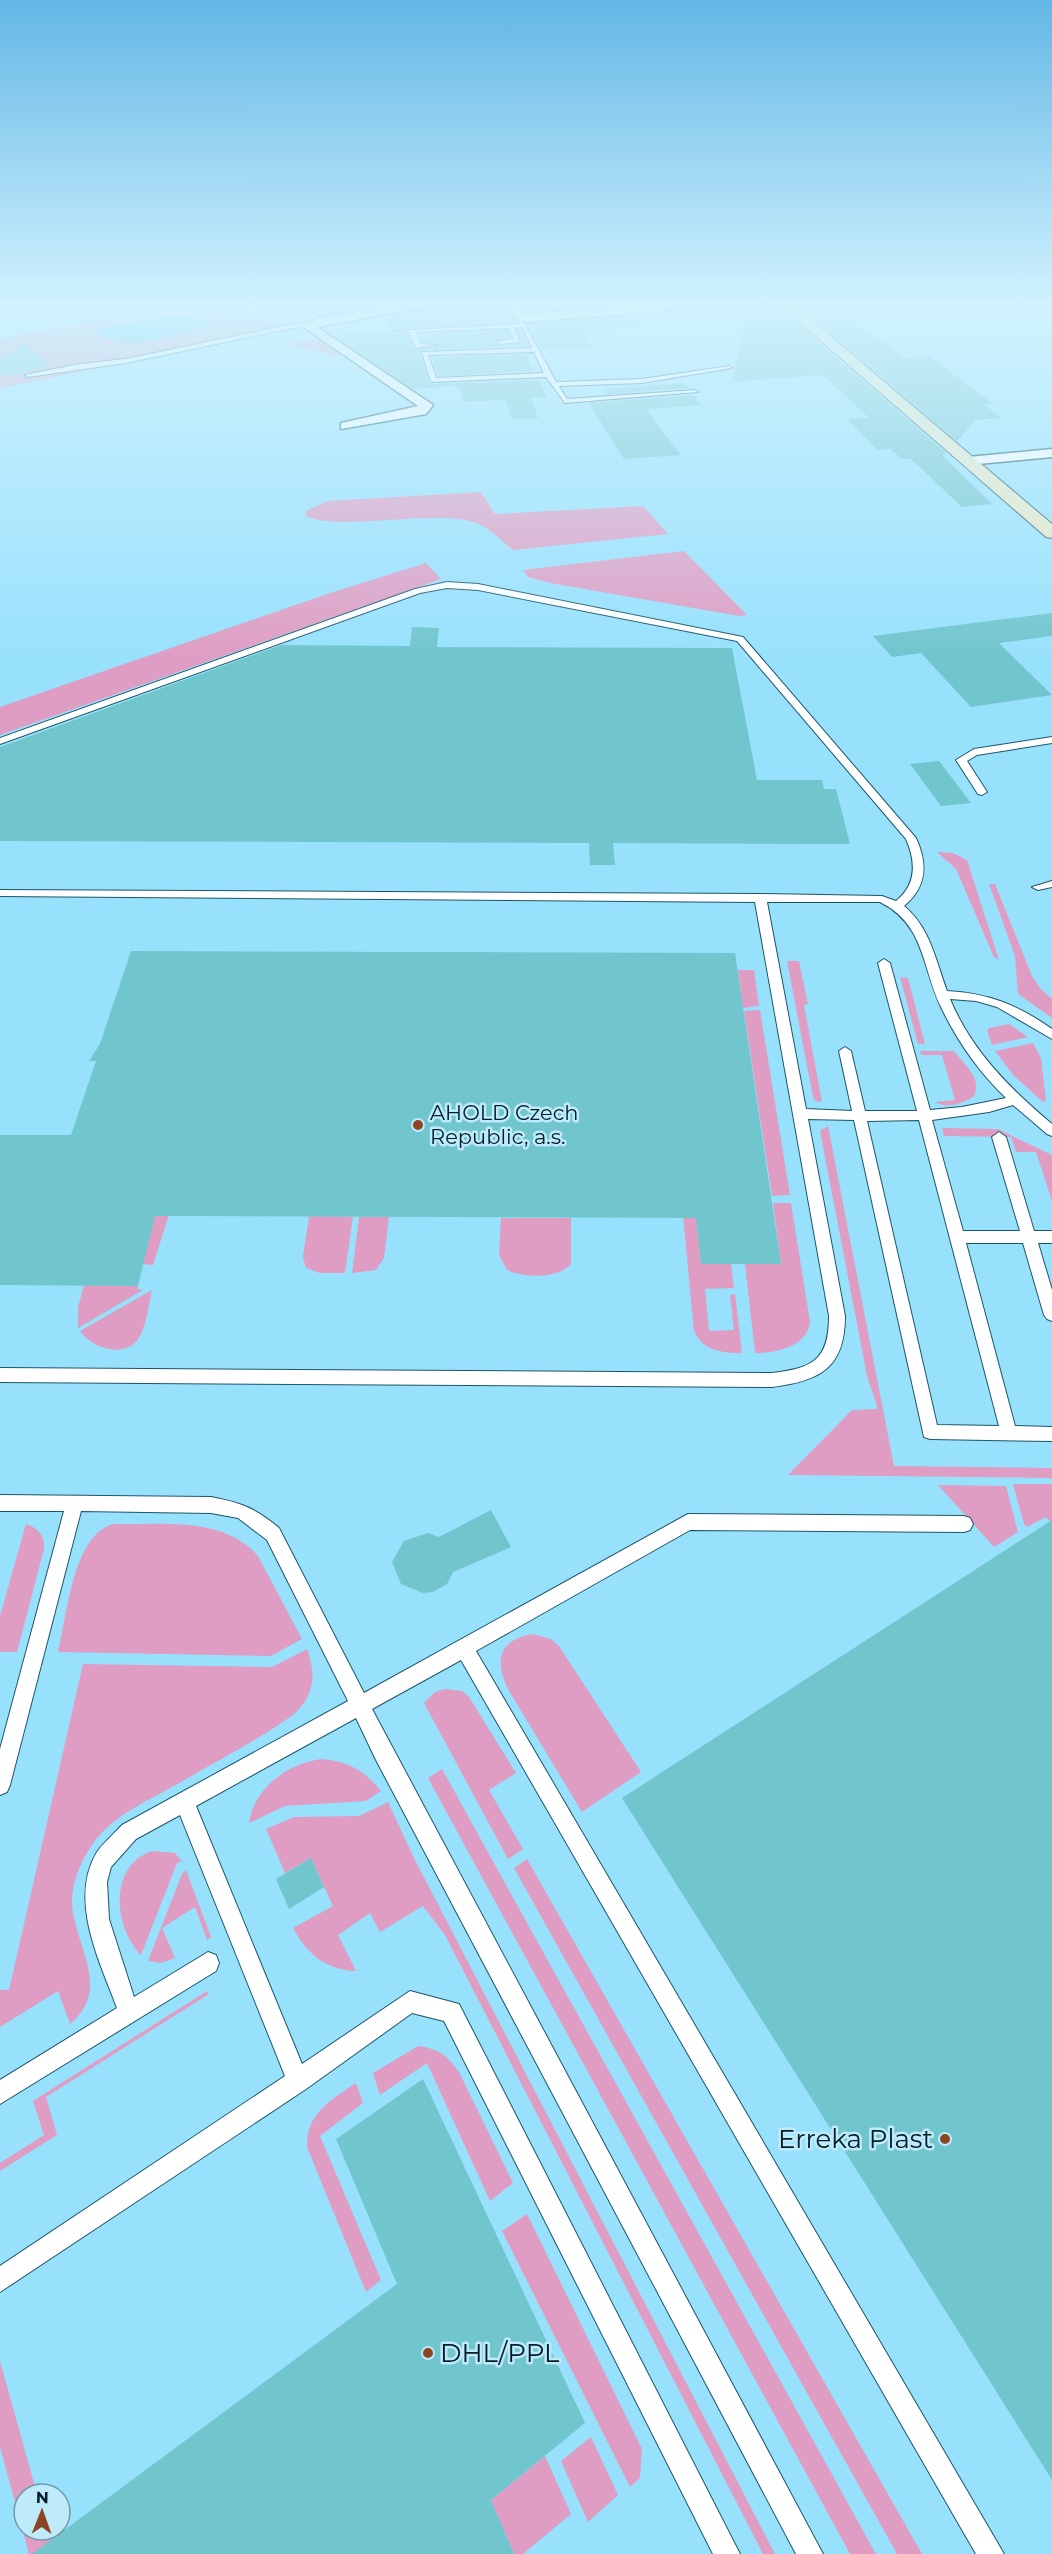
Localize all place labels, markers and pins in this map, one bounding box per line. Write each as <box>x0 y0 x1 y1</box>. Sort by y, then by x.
place label: AHOLD Czech Republic, a.s. <box>430 1100 579 1149</box>
marker: AHOLD Czech Republic, a.s. <box>411 1118 425 1132</box>
place label: Erreka Plast <box>778 2123 933 2155</box>
marker: Erreka Plast <box>938 2132 952 2146</box>
place label: DHL/PPL <box>440 2337 560 2369</box>
marker: DHL/PPL <box>421 2346 435 2360</box>

